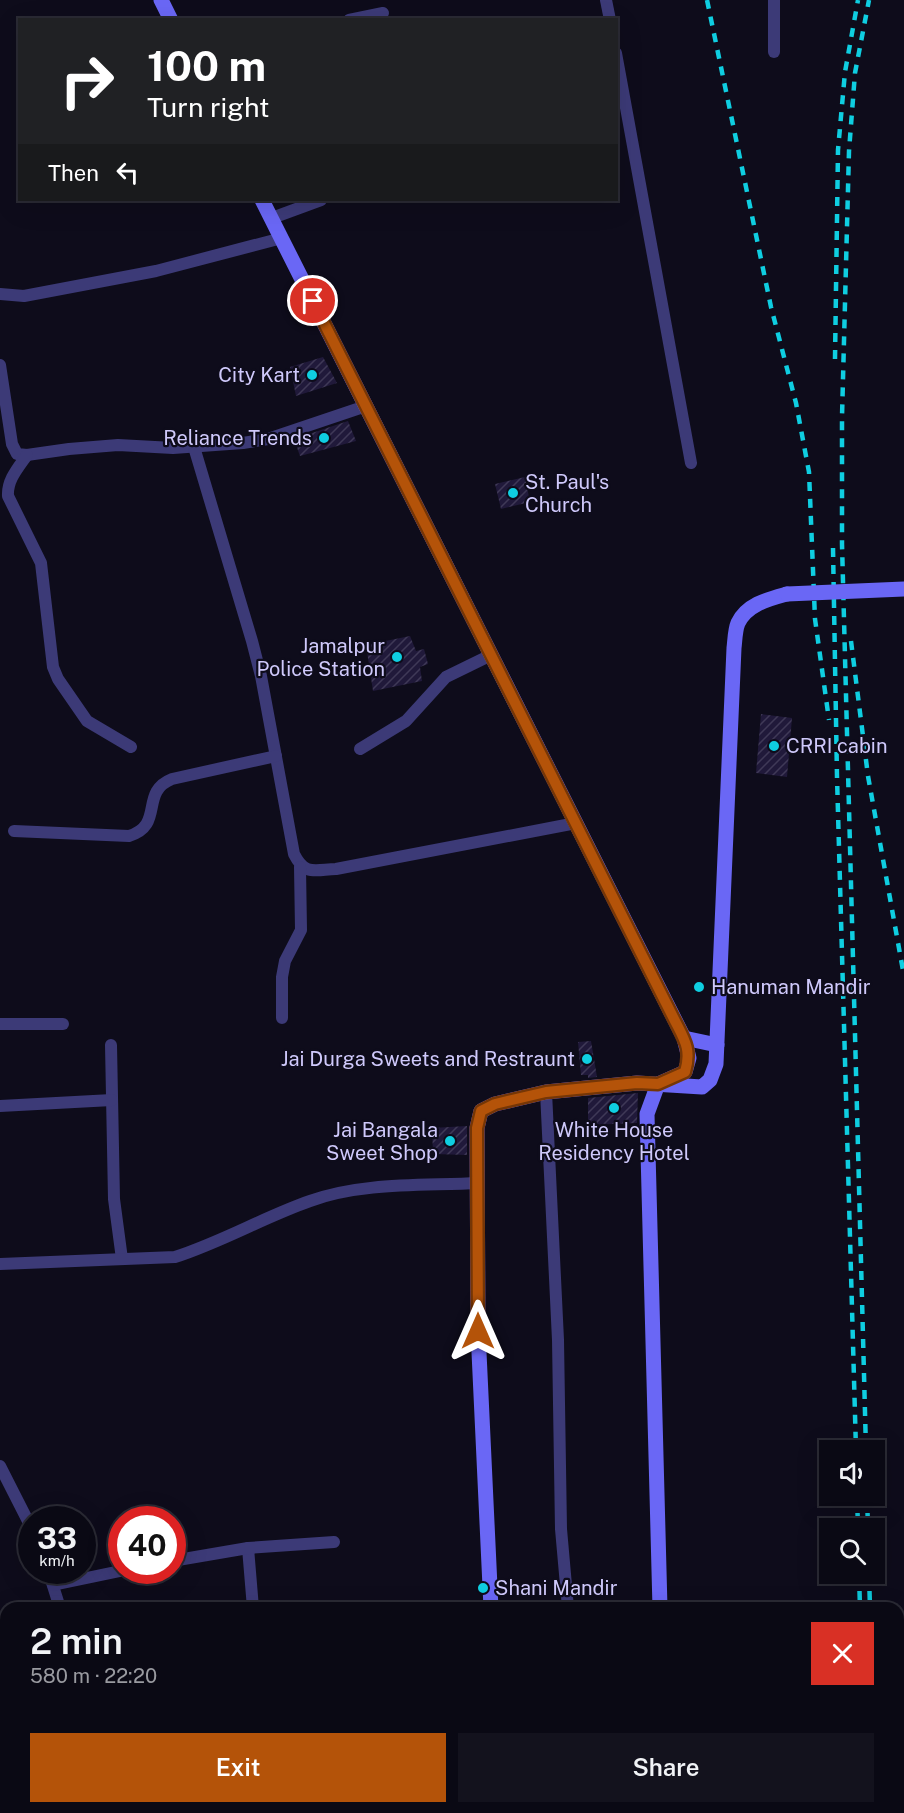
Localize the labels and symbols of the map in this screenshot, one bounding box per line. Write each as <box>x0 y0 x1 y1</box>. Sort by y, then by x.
pin <box>287 275 338 326</box>
place label: City Kart <box>218 363 300 387</box>
marker: City Kart <box>305 368 319 382</box>
place label: Reliance Trends <box>163 426 312 450</box>
marker: Reliance Trends <box>317 431 331 445</box>
place label: St. Paul's Church <box>525 470 609 517</box>
marker: St. Paul's Church <box>506 486 520 500</box>
place label: Jamalpur Police Station <box>256 634 385 681</box>
marker: Jamalpur Police Station <box>390 650 404 664</box>
place label: CRRI cabin <box>786 734 887 758</box>
marker: CRRI cabin <box>767 739 781 753</box>
place label: Hanuman Mandir <box>711 975 871 999</box>
marker: Hanuman Mandir <box>692 980 706 994</box>
place label: Jai Durga Sweets and Restraunt <box>281 1047 575 1071</box>
marker: Jai Durga Sweets and Restraunt <box>580 1052 594 1066</box>
marker: White House Residency Hotel <box>607 1101 621 1115</box>
place label: Jai Bangala Sweet Shop <box>326 1118 438 1165</box>
place label: White House Residency Hotel <box>538 1118 690 1165</box>
marker: Jai Bangala Sweet Shop <box>443 1134 457 1148</box>
position arrow <box>446 1299 510 1363</box>
speed limit sign: 40 <box>108 1506 186 1584</box>
place label: Shani Mandir <box>495 1576 618 1600</box>
marker: Shani Mandir <box>476 1581 490 1595</box>

